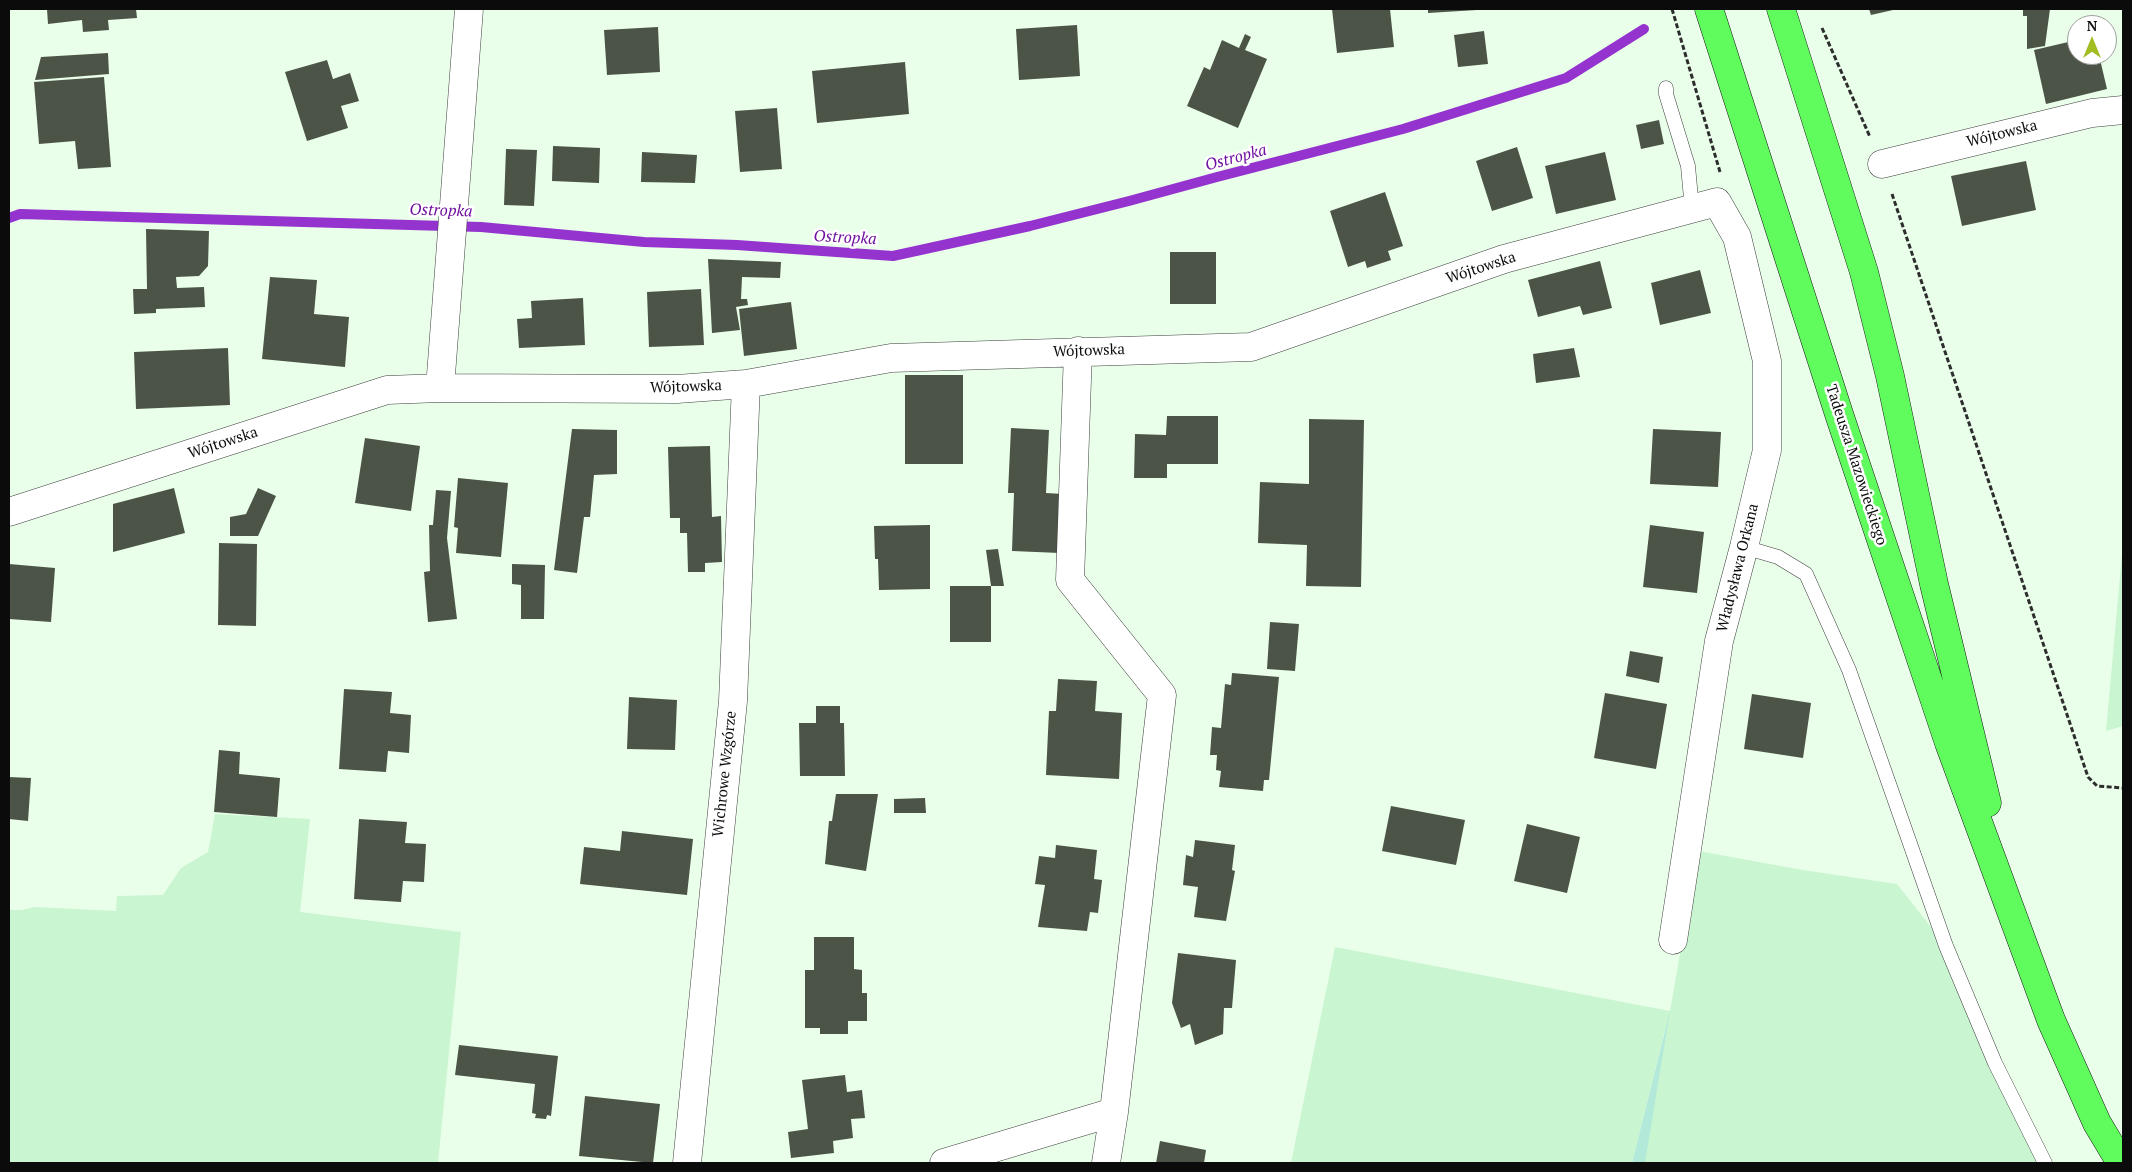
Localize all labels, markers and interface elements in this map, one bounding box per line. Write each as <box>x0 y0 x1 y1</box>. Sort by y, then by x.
north arrow <box>2067 15 2117 65</box>
text: N <box>2087 16 2097 35</box>
street label: Wójtowska <box>1965 117 2039 151</box>
water label: Ostropka <box>1203 141 1269 175</box>
water label: Ostropka <box>409 200 473 222</box>
water label: Ostropka <box>813 227 877 249</box>
street label: Wójtowska <box>1444 248 1518 288</box>
street label: Wójtowska <box>1053 341 1125 361</box>
street label: Wójtowska <box>650 377 722 397</box>
street label: Tadeusza Mazowieckiego <box>1822 382 1890 548</box>
street label: Wójtowska <box>186 423 260 463</box>
street label: Władysława Orkana <box>1713 502 1763 634</box>
street label: Wichrowe Wzgórze <box>709 710 741 838</box>

